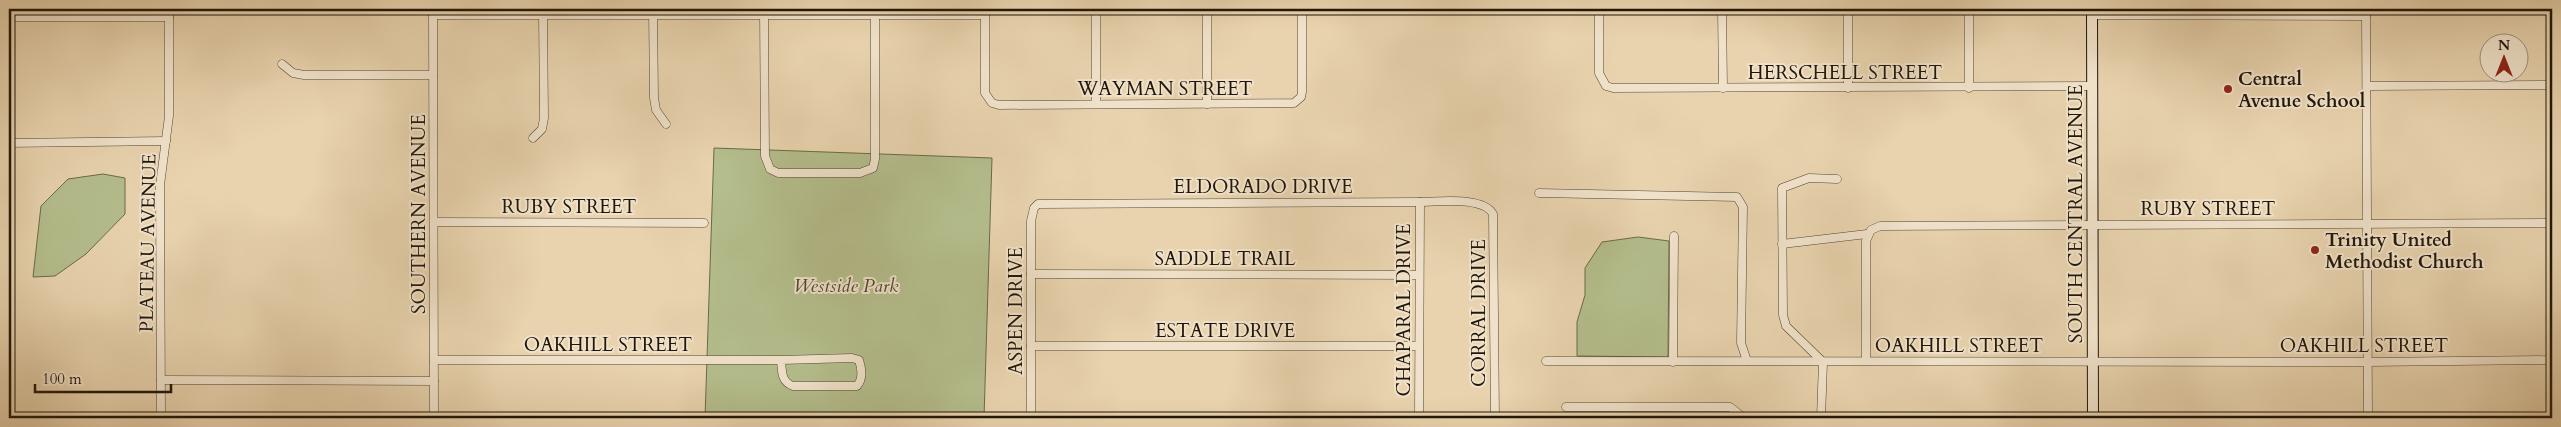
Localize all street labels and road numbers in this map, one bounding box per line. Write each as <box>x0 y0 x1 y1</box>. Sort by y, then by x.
street label: HERSCHELL STREET <box>1748 60 1942 86</box>
street label: WAYMAN STREET <box>1076 76 1253 102</box>
street label: SOUTH CENTRAL AVENUE <box>2063 85 2089 343</box>
street label: SOUTHERN AVENUE <box>406 114 432 314</box>
street label: PLATEAU AVENUE <box>133 153 163 333</box>
street label: ELDORADO DRIVE <box>1173 174 1353 200</box>
street label: RUBY STREET <box>502 194 636 220</box>
street label: RUBY STREET <box>2141 196 2275 222</box>
street label: CHAPARAL DRIVE <box>1391 224 1417 396</box>
street label: CORRAL DRIVE <box>1466 239 1492 387</box>
street label: SADDLE TRAIL <box>1155 246 1296 272</box>
street label: ASPEN DRIVE <box>1003 247 1029 375</box>
street label: ESTATE DRIVE <box>1155 318 1295 344</box>
street label: OAKHILL STREET <box>524 332 692 358</box>
street label: OAKHILL STREET <box>1875 333 2043 359</box>
street label: OAKHILL STREET <box>2280 333 2448 359</box>

